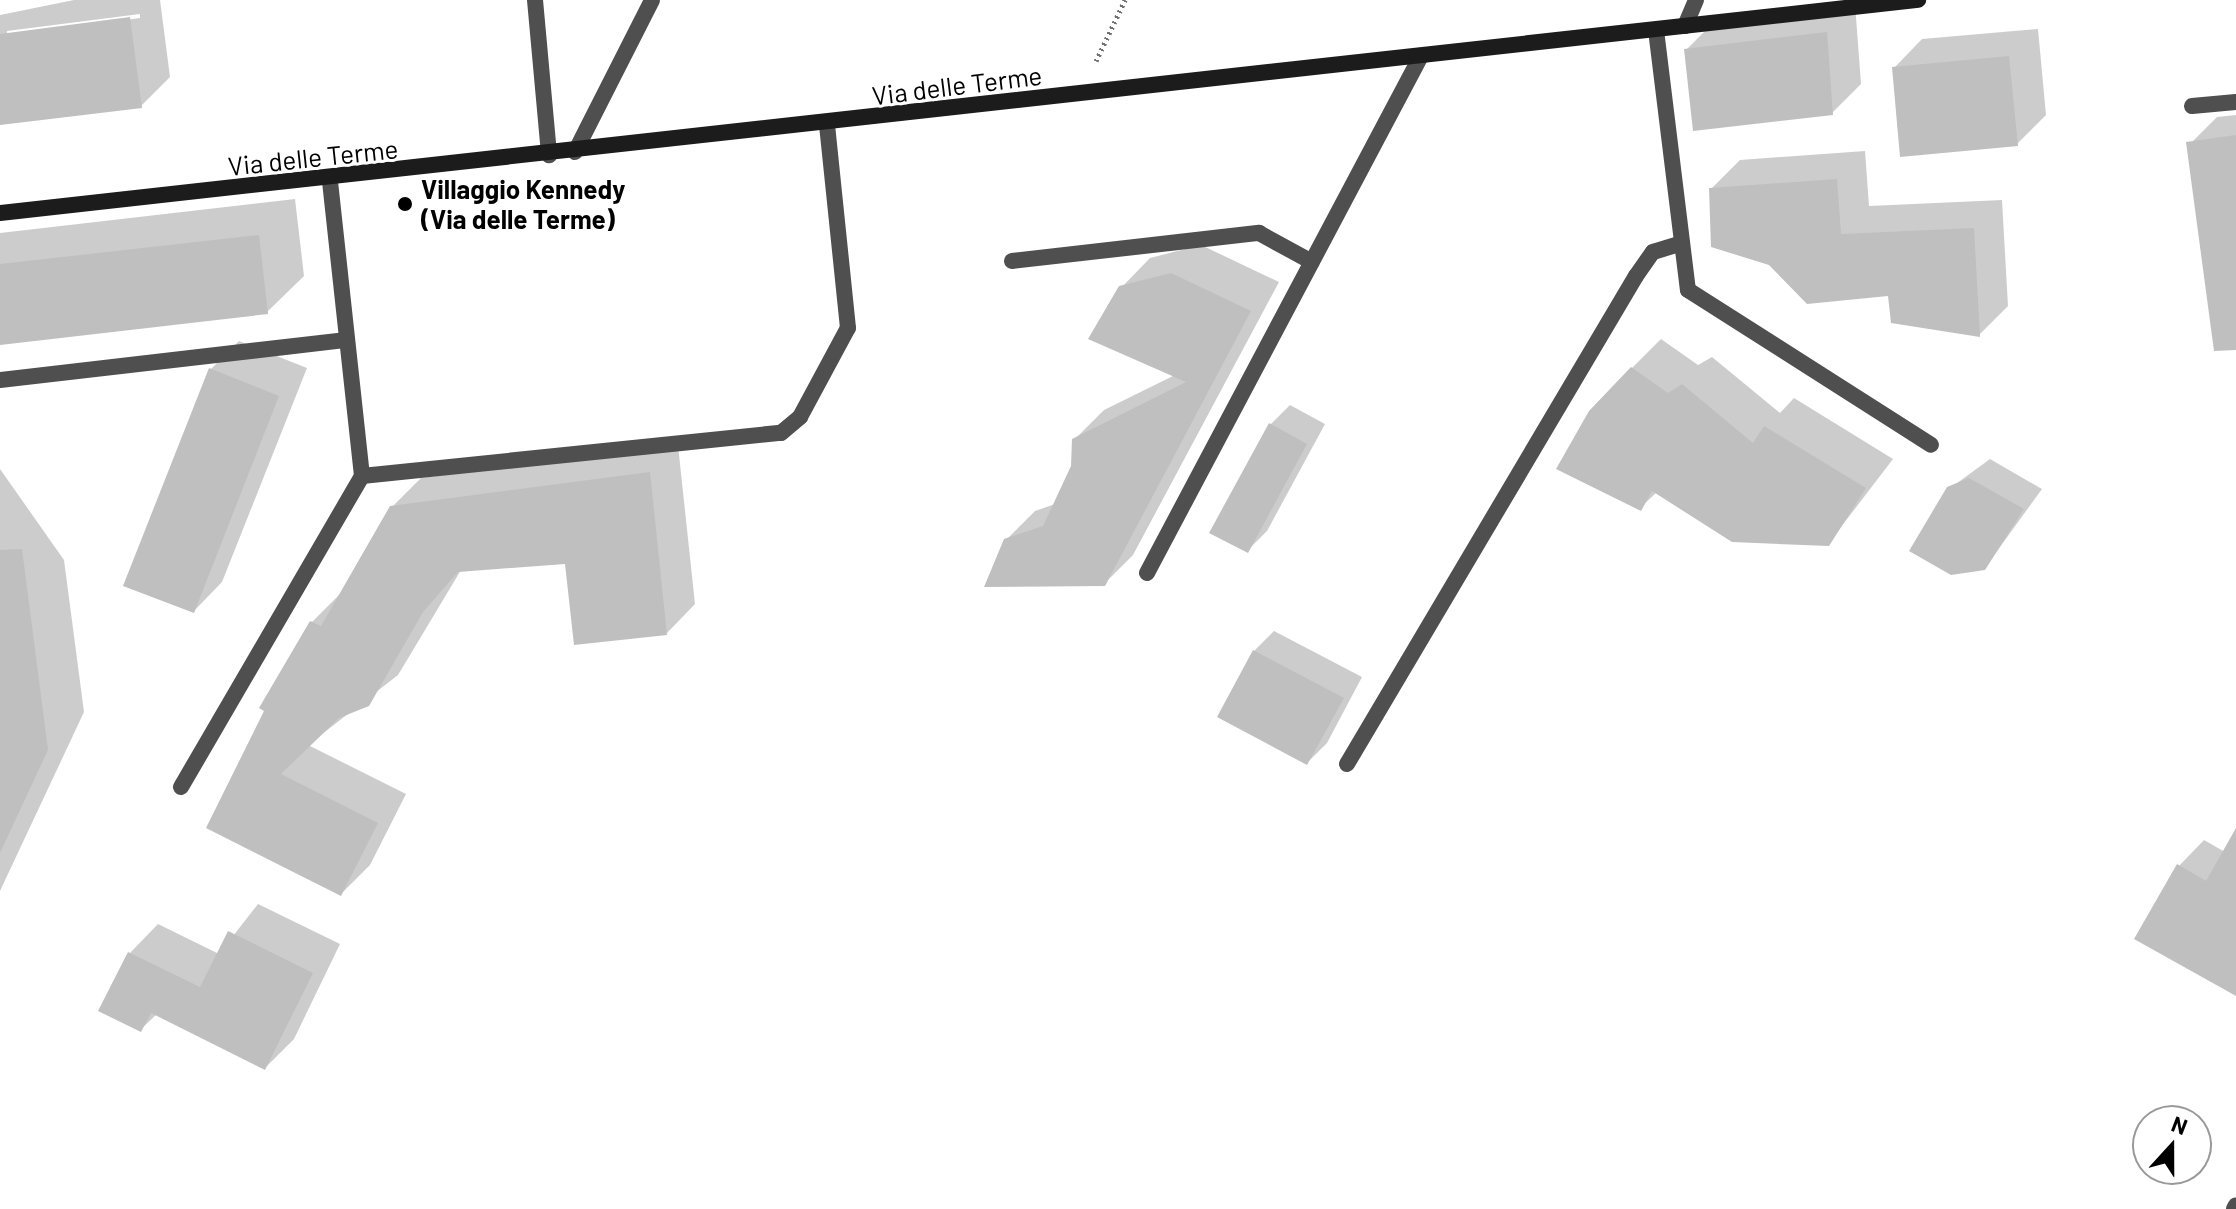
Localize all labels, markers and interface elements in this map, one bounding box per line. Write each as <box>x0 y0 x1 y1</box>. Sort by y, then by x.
street label: Via delle Terme <box>870 59 1044 111</box>
street label: Via delle Terme <box>226 133 400 181</box>
place label: Villaggio Kennedy (Via delle Terme) <box>421 173 625 234</box>
marker: Villaggio Kennedy (Via delle Terme) <box>396 195 414 213</box>
north arrow <box>2132 1105 2212 1185</box>
text: N <box>2168 1110 2191 1139</box>

